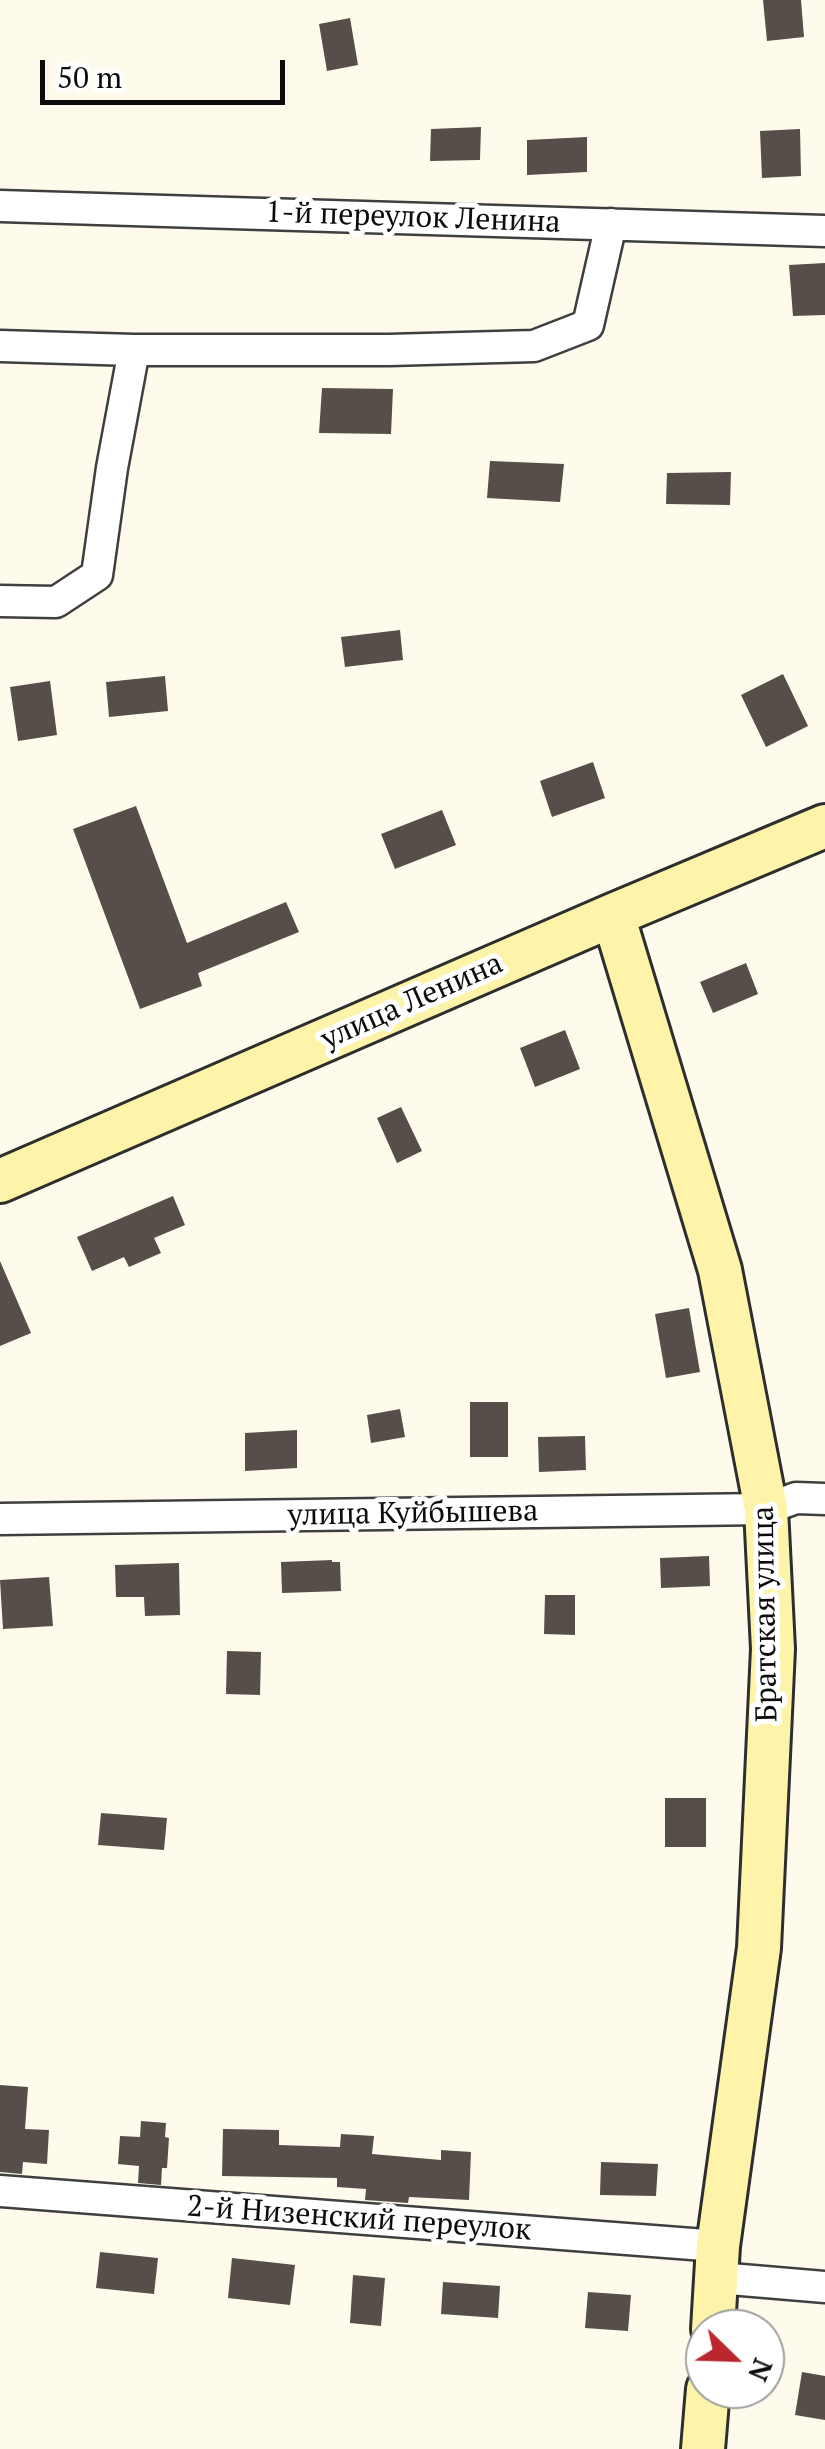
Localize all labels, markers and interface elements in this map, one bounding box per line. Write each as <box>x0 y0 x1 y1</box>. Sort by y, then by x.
scale bar <box>45 40 290 102</box>
text: 50 m <box>57 57 122 97</box>
street label: 1-й переулок Ленина <box>265 195 561 241</box>
street label: улица Ленина <box>316 946 508 1058</box>
street label: улица Куйбышева <box>287 1494 539 1534</box>
street label: Братская улица <box>746 1506 786 1722</box>
street label: 2-й Низенский переулок <box>186 2189 532 2249</box>
north arrow <box>685 2309 785 2409</box>
text: N <box>740 2353 782 2387</box>

